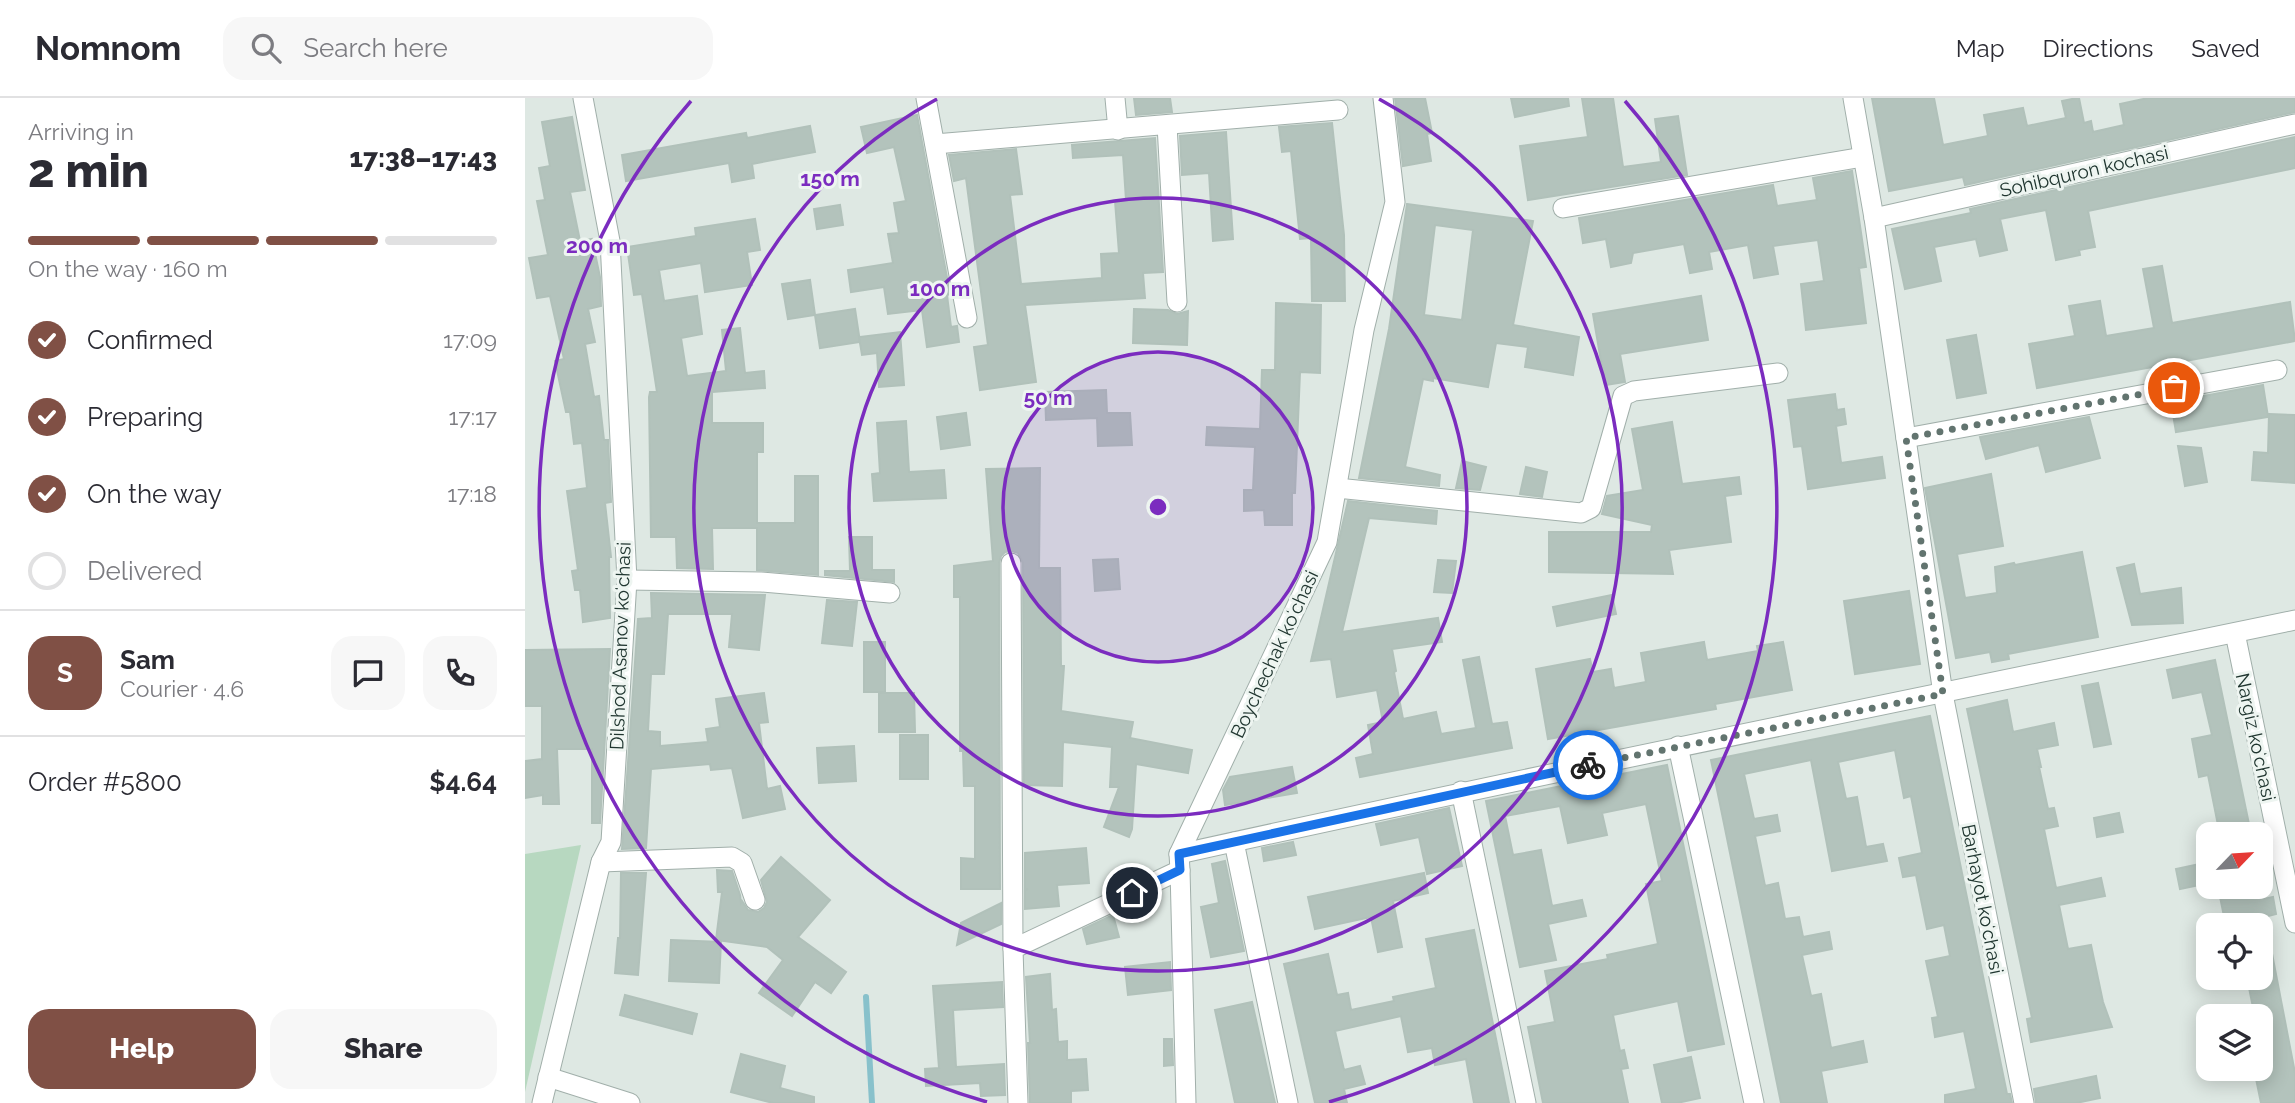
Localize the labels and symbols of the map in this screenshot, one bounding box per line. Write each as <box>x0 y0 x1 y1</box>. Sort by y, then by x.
street label: Sohibquron kochasi <box>1998 141 2170 201</box>
text: 150 m <box>800 166 860 191</box>
text: 200 m <box>566 233 628 258</box>
text: 100 m <box>910 276 970 301</box>
pin <box>2144 358 2204 418</box>
text: 50 m <box>1023 385 1073 410</box>
centre of rings <box>1146 495 1170 519</box>
street label: Dilshod Asanov koʻchasi <box>605 542 635 750</box>
street label: Boychechak koʻchasi <box>1226 567 1322 741</box>
street label: Nargiz koʻchasi <box>2232 671 2280 803</box>
courier <box>1553 730 1623 800</box>
street label: Barhayot koʻchasi <box>1958 822 2008 976</box>
north arrow <box>2196 822 2273 900</box>
pin <box>1102 863 1162 923</box>

